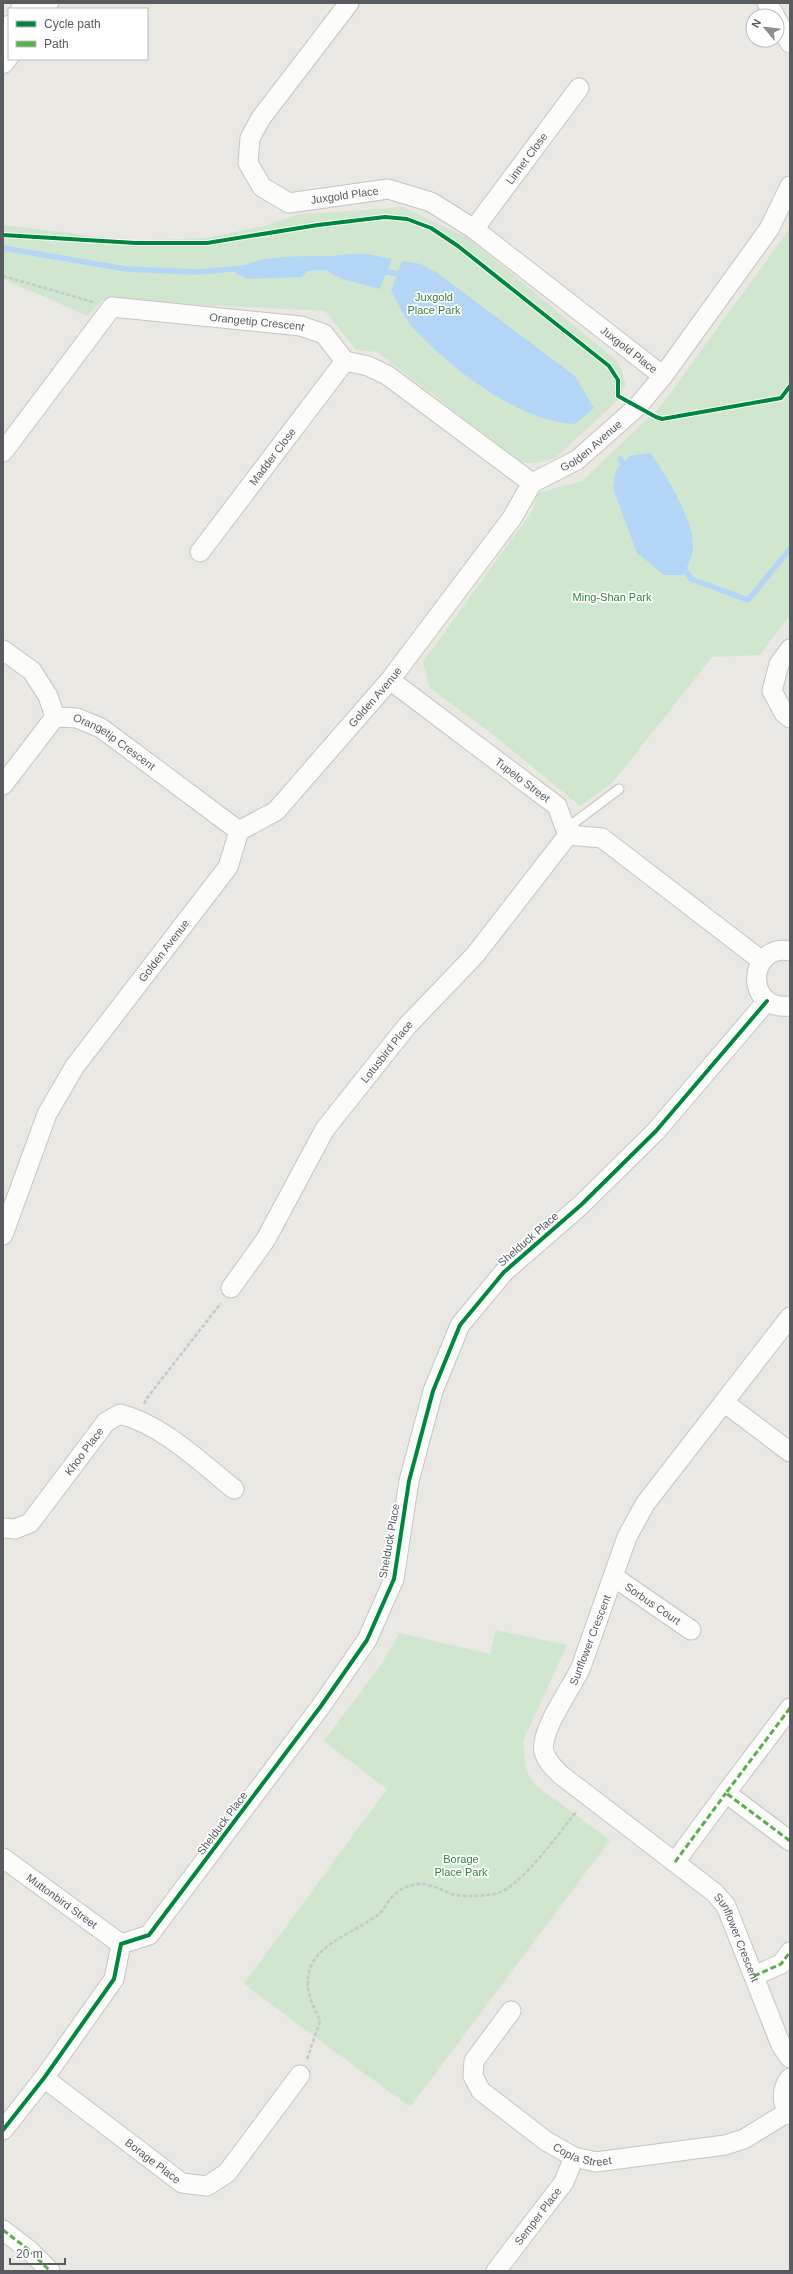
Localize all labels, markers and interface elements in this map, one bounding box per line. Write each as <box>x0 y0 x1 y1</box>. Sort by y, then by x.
legend <box>8 8 148 60</box>
north arrow <box>745 8 785 48</box>
text: Cycle path <box>44 17 101 31</box>
text: N <box>749 17 763 30</box>
text: Path <box>44 37 69 51</box>
street label: Linnet Close <box>503 130 550 187</box>
street label: Juxgold Place <box>310 184 379 206</box>
park label: Juxgold Place Park <box>407 291 461 316</box>
street label: Orangetip Crescent <box>209 311 306 333</box>
street label: Juxgold Place <box>598 324 660 375</box>
street label: Golden Avenue <box>558 418 624 473</box>
street label: Madder Close <box>247 425 298 487</box>
park label: Ming-Shan Park <box>573 591 652 603</box>
street label: Golden Avenue <box>346 665 404 729</box>
street label: Orangetip Crescent <box>72 711 158 772</box>
street label: Tupelo Street <box>493 755 552 805</box>
street label: Golden Avenue <box>136 917 191 984</box>
street label: Lotusbird Place <box>358 1018 415 1085</box>
street label: Shelduck Place <box>495 1210 561 1268</box>
street label: Khoo Place <box>62 1425 106 1477</box>
street label: Shelduck Place <box>377 1503 401 1579</box>
street label: Sorbus Court <box>623 1580 683 1627</box>
street label: Sunflower Crescent <box>567 1593 613 1687</box>
street label: Shelduck Place <box>194 1789 250 1857</box>
park label: Borage Place Park <box>434 1853 488 1878</box>
street label: Muttonbird Street <box>24 1871 100 1931</box>
street label: Sunflower Crescent <box>712 1891 761 1984</box>
street label: Borage Place <box>123 2136 183 2186</box>
street label: Copla Street <box>551 2140 612 2168</box>
street label: Semper Place <box>512 2185 564 2247</box>
scale bar <box>10 2240 65 2266</box>
text: 20 m <box>16 2247 43 2261</box>

